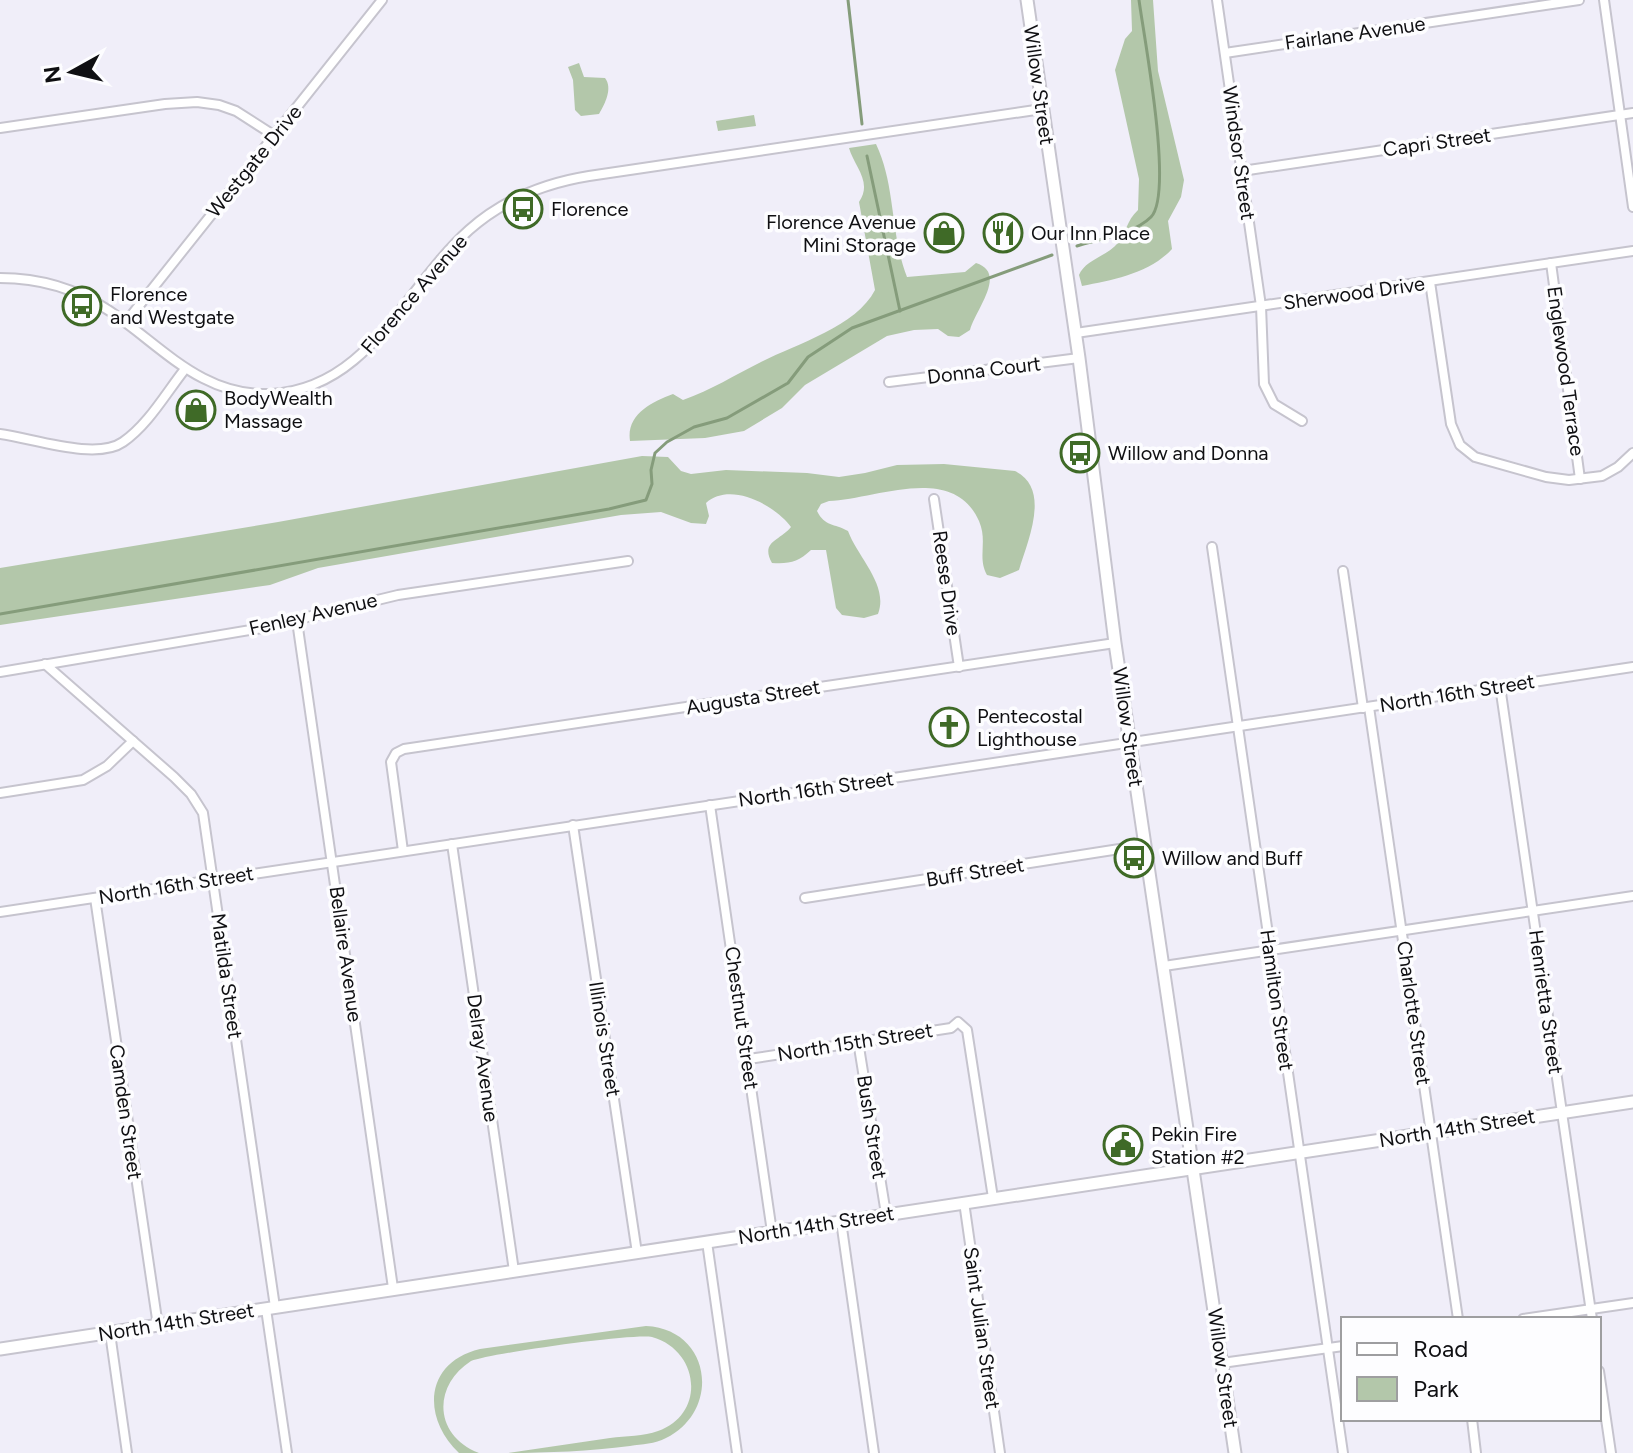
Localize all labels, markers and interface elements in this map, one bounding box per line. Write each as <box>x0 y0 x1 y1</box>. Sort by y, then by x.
street label: Fairlane Avenue <box>1283 11 1427 55</box>
street label: Willow Street <box>1019 24 1059 146</box>
north arrow <box>32 32 112 112</box>
text: N <box>38 64 67 85</box>
street label: Windsor Street <box>1218 84 1260 222</box>
street label: Westgate Drive <box>201 100 307 222</box>
street label: Capri Street <box>1381 123 1493 161</box>
bus stop icon: Florence <box>502 188 544 230</box>
place label: Florence <box>551 197 629 221</box>
place label: Florence Avenue Mini Storage <box>766 210 916 257</box>
shop icon: Florence Avenue Mini Storage <box>923 212 965 254</box>
restaurant icon: Our Inn Place <box>982 212 1024 254</box>
place label: Our Inn Place <box>1031 221 1150 245</box>
street label: Florence Avenue <box>356 229 472 358</box>
street label: Sherwood Drive <box>1282 271 1426 315</box>
place label: Florence and Westgate <box>110 282 235 329</box>
bus stop icon: Florence and Westgate <box>61 285 103 327</box>
street label: Englewood Terrace <box>1542 285 1590 458</box>
street label: Donna Court <box>926 351 1042 389</box>
place label: BodyWealth Massage <box>224 386 333 433</box>
shop icon: BodyWealth Massage <box>175 389 217 431</box>
bus stop icon: Willow and Donna <box>1059 432 1101 474</box>
place label: Willow and Donna <box>1108 441 1269 465</box>
street label: Reese Drive <box>928 529 966 637</box>
street label: Fenley Avenue <box>246 588 380 640</box>
street label: Willow Street <box>1108 666 1148 788</box>
street label: North 16th Street <box>1378 669 1536 717</box>
street label: Augusta Street <box>684 675 822 719</box>
place label: Pentecostal Lighthouse <box>977 704 1083 751</box>
church icon: Pentecostal Lighthouse <box>928 706 970 748</box>
street label: North 16th Street <box>737 766 895 812</box>
bus stop icon: Willow and Buff <box>1113 837 1155 879</box>
place label: Willow and Buff <box>1162 846 1303 870</box>
street label: Buff Street <box>924 852 1026 892</box>
street label: North 16th Street <box>97 861 255 909</box>
street label: Bellaire Avenue <box>325 884 367 1024</box>
street label: Matilda Street <box>206 912 248 1040</box>
street label: Hamilton Street <box>1255 928 1299 1072</box>
street label: Henrietta Street <box>1524 928 1568 1076</box>
street label: Charlotte Street <box>1392 939 1436 1087</box>
street label: Chestnut Street <box>720 945 764 1091</box>
street label: Illinois Street <box>584 980 626 1098</box>
street label: Delray Avenue <box>462 992 504 1124</box>
street label: North 15th Street <box>776 1018 934 1066</box>
street label: Camden Street <box>105 1043 147 1181</box>
street label: Bush Street <box>852 1073 892 1181</box>
street label: North 14th Street <box>1377 1104 1537 1152</box>
place label: Pekin Fire Station #2 <box>1151 1122 1245 1169</box>
public building icon: Pekin Fire Station #2 <box>1102 1124 1144 1166</box>
street label: North 14th Street <box>736 1201 896 1249</box>
street label: Saint Julian Street <box>959 1245 1005 1411</box>
street label: North 14th Street <box>96 1298 256 1346</box>
street label: Willow Street <box>1203 1307 1243 1429</box>
legend <box>1341 1317 1601 1421</box>
text: Road <box>1413 1334 1468 1363</box>
text: Park <box>1413 1374 1459 1403</box>

